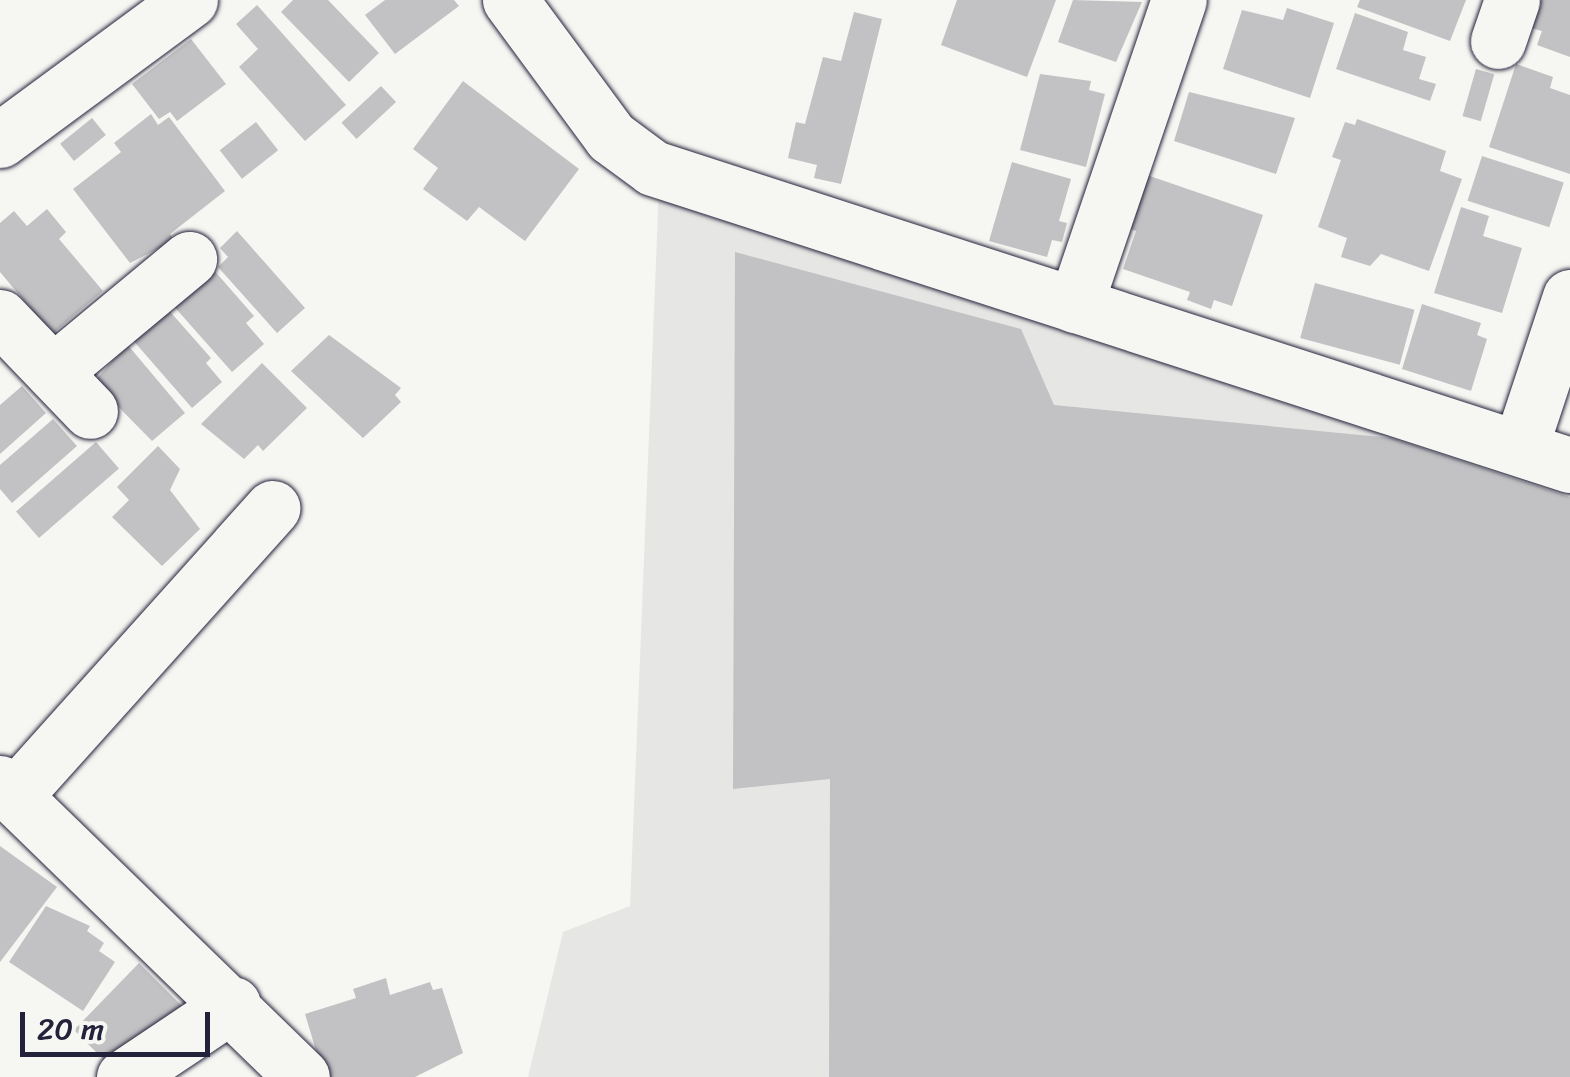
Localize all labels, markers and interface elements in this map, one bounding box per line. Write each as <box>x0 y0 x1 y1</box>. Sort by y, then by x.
scale bar <box>25 992 215 1054</box>
text: 20 m <box>37 1002 104 1056</box>

